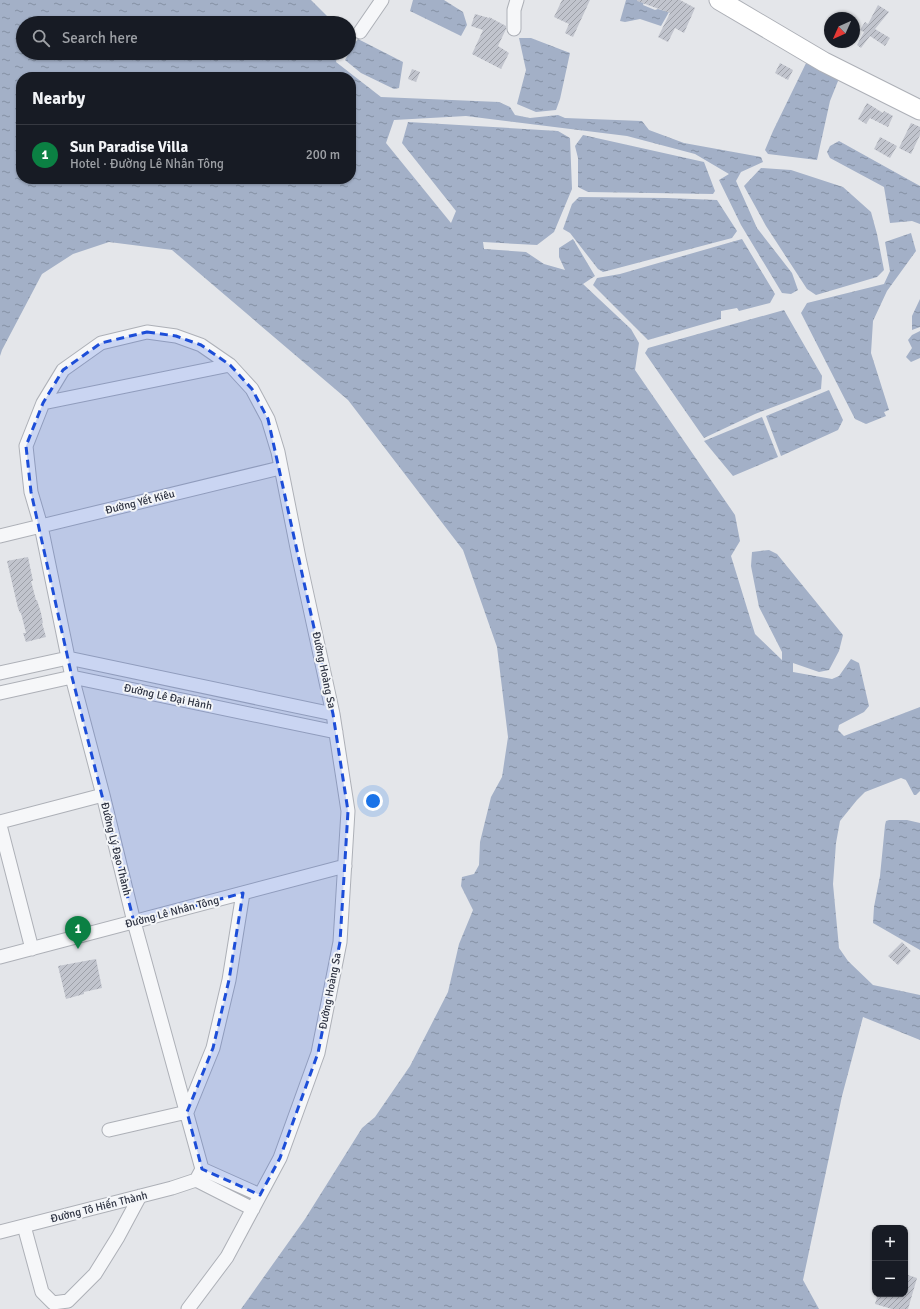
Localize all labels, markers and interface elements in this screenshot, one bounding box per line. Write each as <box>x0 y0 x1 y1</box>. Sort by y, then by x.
north arrow <box>824 12 860 48</box>
search box <box>16 16 356 60</box>
icon: search <box>30 27 52 49</box>
text: Search here <box>62 29 138 47</box>
text: Nearby <box>32 88 85 109</box>
text: Sun Paradise Villa <box>70 138 188 156</box>
text: 1 <box>41 147 49 163</box>
text: 200 m <box>306 147 340 163</box>
text: Hotel · Đường Lê Nhân Tông <box>70 156 224 172</box>
street label: Đường Yết Kiêu <box>104 486 176 517</box>
street label: Đường Hoàng Sa <box>310 631 339 710</box>
street label: Đường Lê Đại Hành <box>123 681 213 713</box>
your location <box>363 791 383 811</box>
street label: Đường Lý Đạo Thành <box>98 801 134 897</box>
street label: Đường Lê Nhân Tông <box>124 893 220 931</box>
pin: 1 <box>65 916 91 949</box>
street label: Đường Hoàng Sa <box>316 951 344 1031</box>
street label: Đường Tô Hiến Thành <box>49 1188 149 1225</box>
map controls <box>872 1225 908 1297</box>
button: + <box>872 1225 908 1261</box>
button: − <box>872 1261 908 1297</box>

